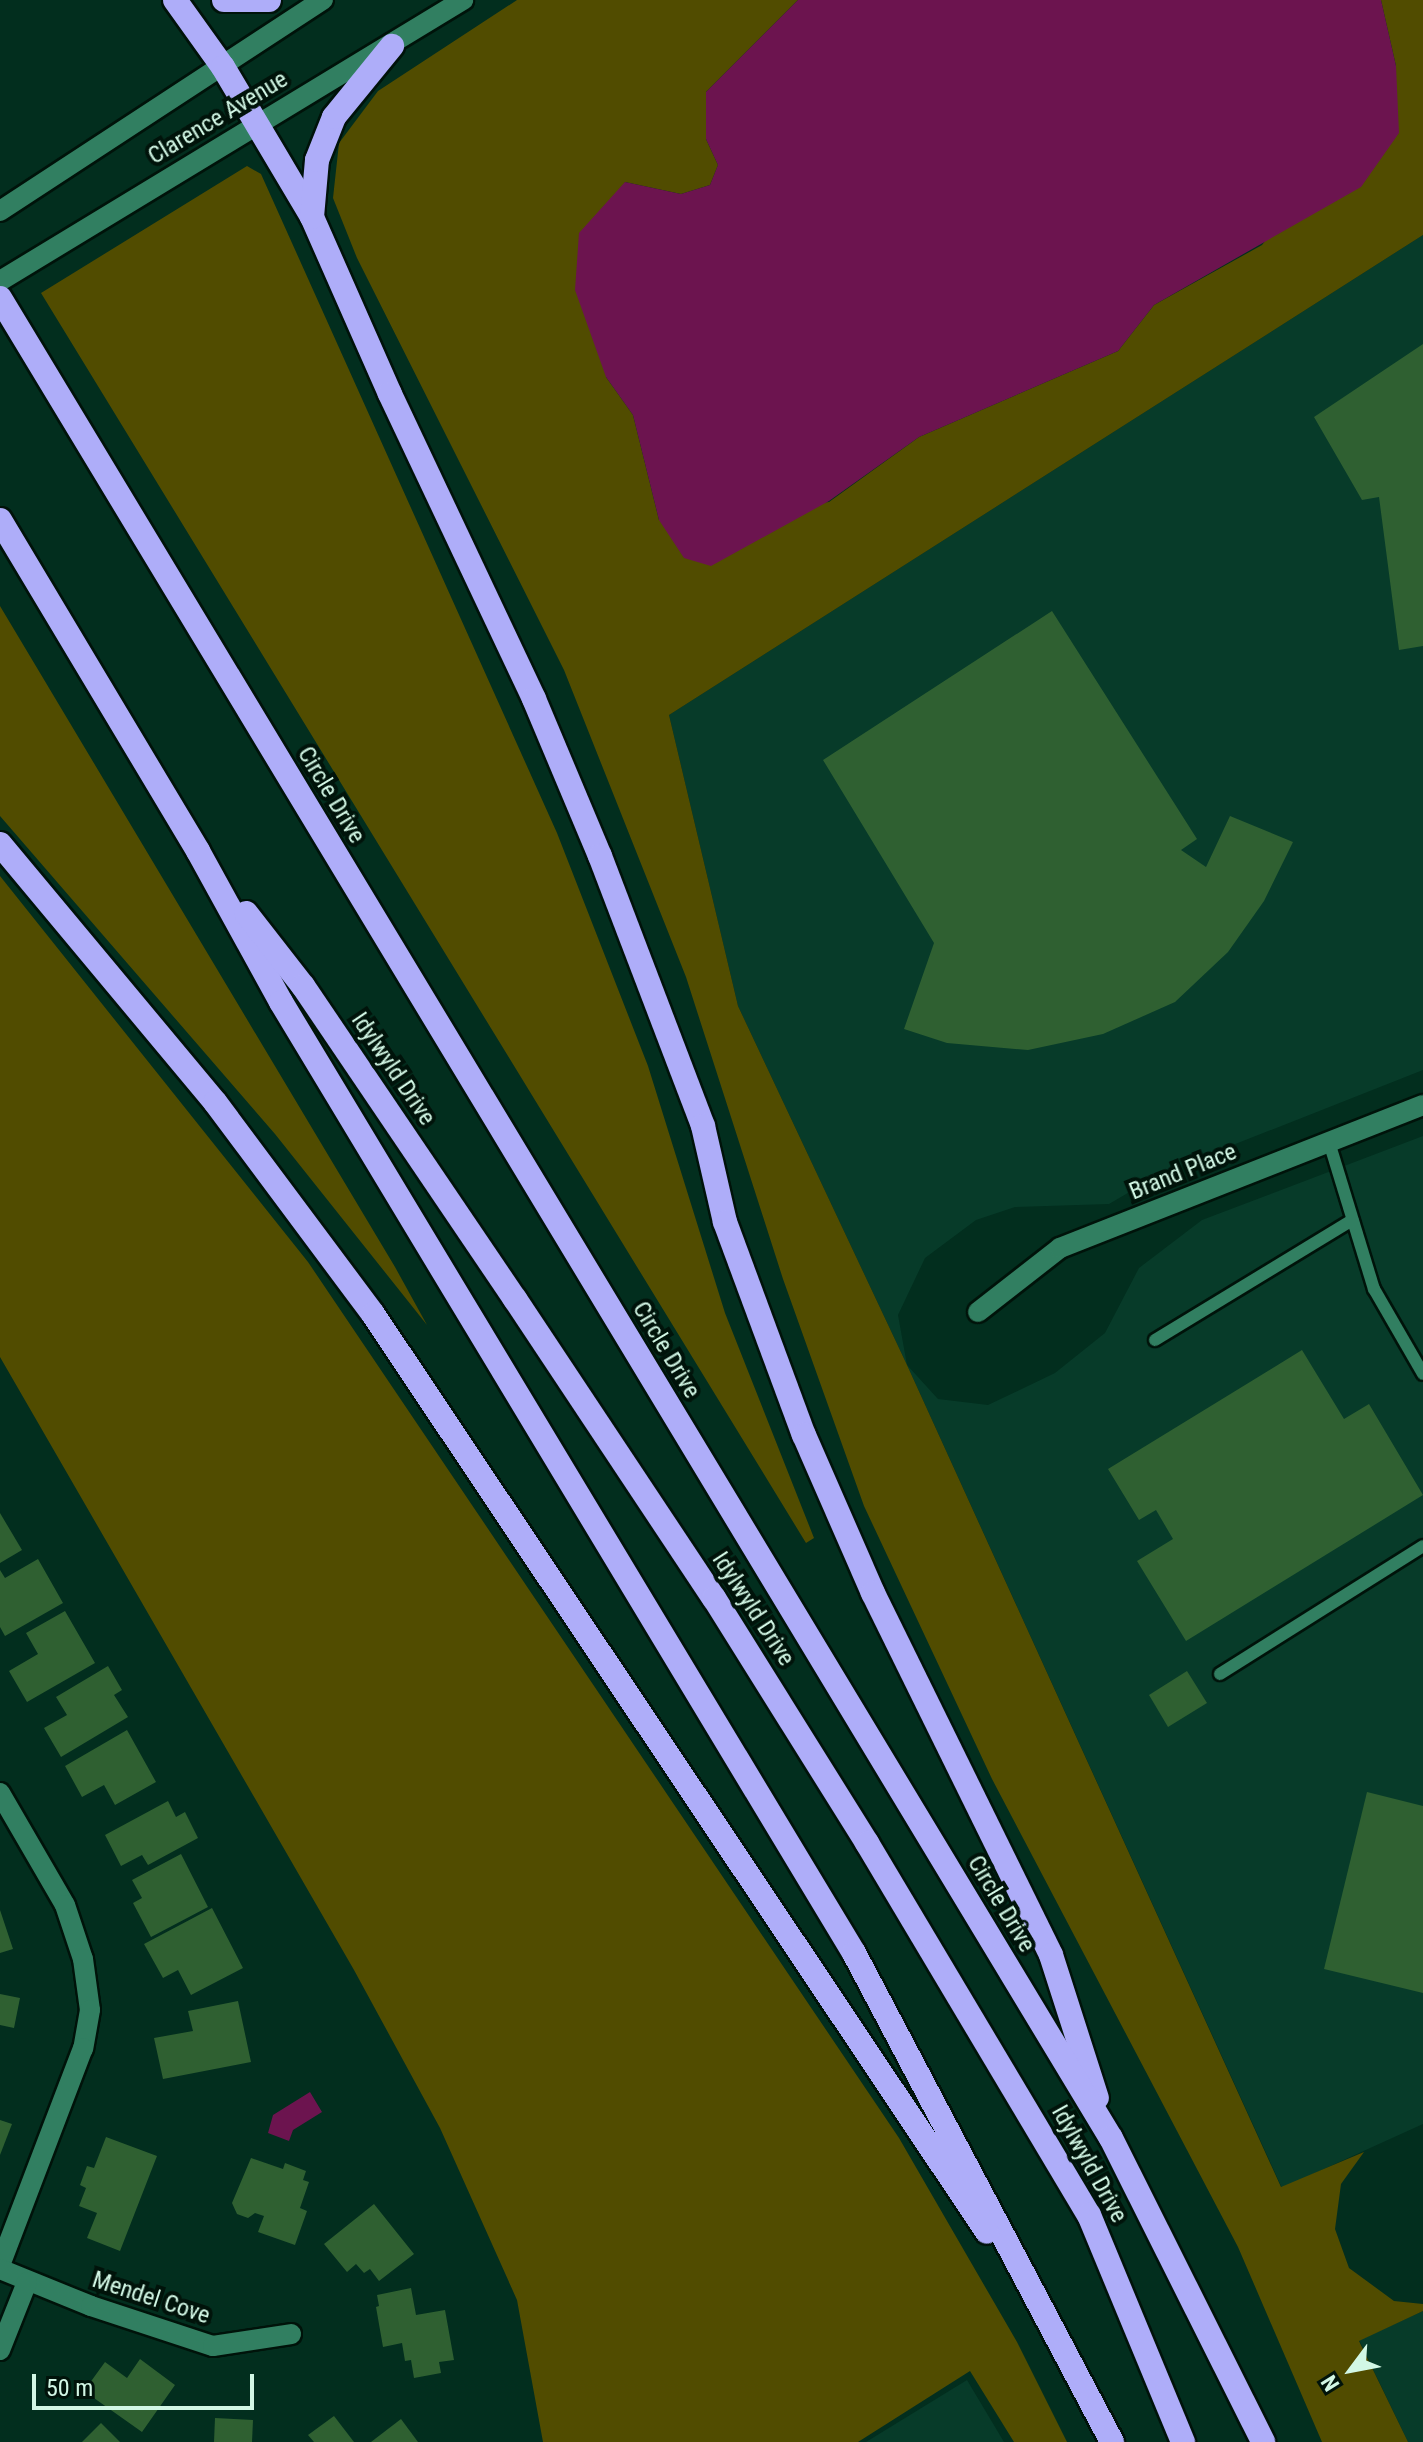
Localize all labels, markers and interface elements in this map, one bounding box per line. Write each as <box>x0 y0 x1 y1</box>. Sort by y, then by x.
street label: Clarence Avenue <box>143 65 293 171</box>
street label: Circle Drive <box>291 742 371 848</box>
street label: Idylwyld Drive <box>345 1007 441 1131</box>
street label: Brand Place <box>1125 1137 1241 1207</box>
street label: Circle Drive <box>626 1297 706 1403</box>
street label: Idylwyld Drive <box>706 1547 800 1671</box>
street label: Circle Drive <box>961 1851 1041 1957</box>
street label: Idylwyld Drive <box>1045 2100 1133 2228</box>
street label: Mendel Cove <box>89 2265 213 2331</box>
north arrow <box>1311 2330 1391 2410</box>
scale bar <box>36 2358 258 2408</box>
text: N <box>1316 2371 1344 2395</box>
text: 50 m <box>46 2374 93 2402</box>

